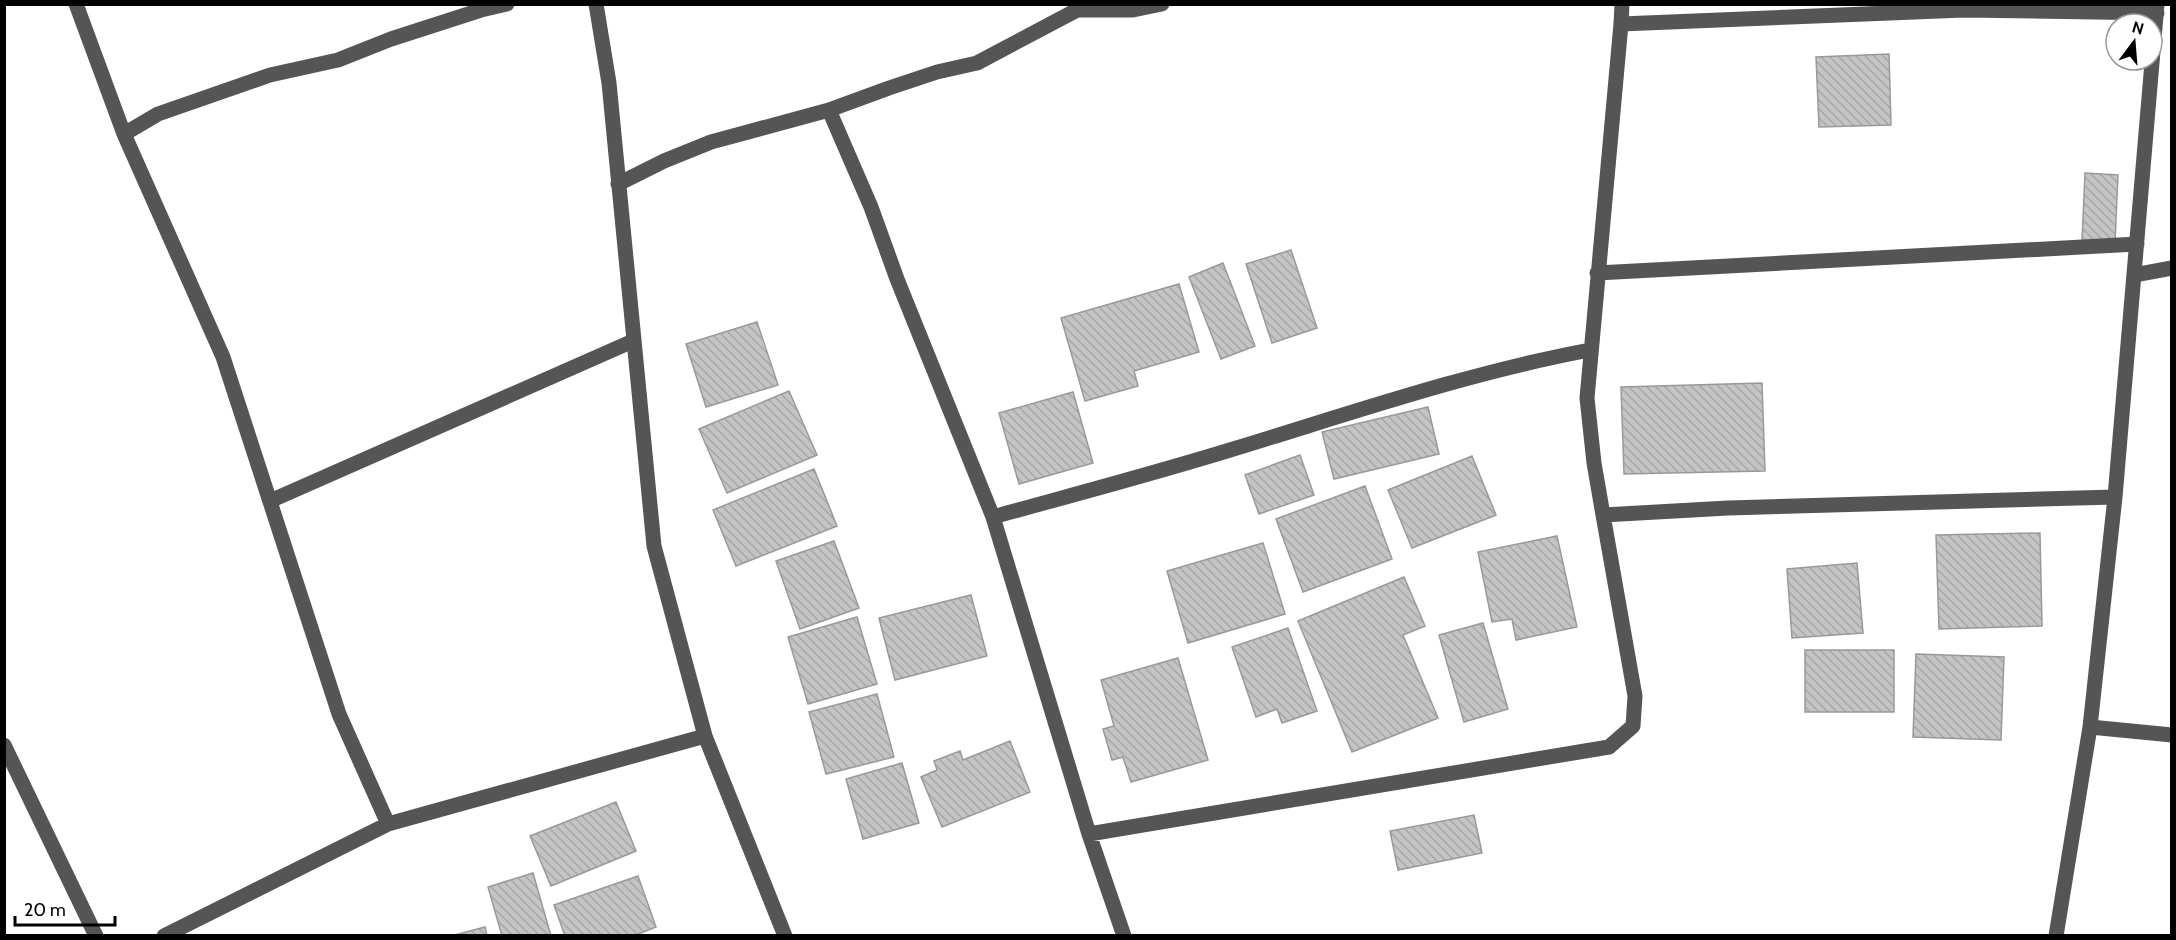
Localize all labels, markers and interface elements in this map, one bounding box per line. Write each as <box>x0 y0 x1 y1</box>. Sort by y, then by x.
north arrow <box>2104 12 2164 72</box>
text: N <box>2130 17 2146 39</box>
scale bar <box>15 889 116 927</box>
text: 20 m <box>24 899 66 921</box>

